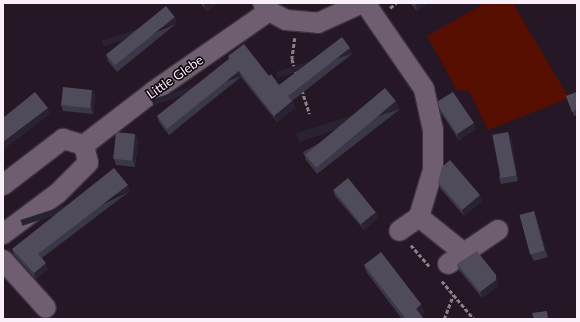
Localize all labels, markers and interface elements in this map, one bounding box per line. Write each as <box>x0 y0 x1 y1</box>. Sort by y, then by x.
street label: Little Glebe <box>144 52 206 102</box>

